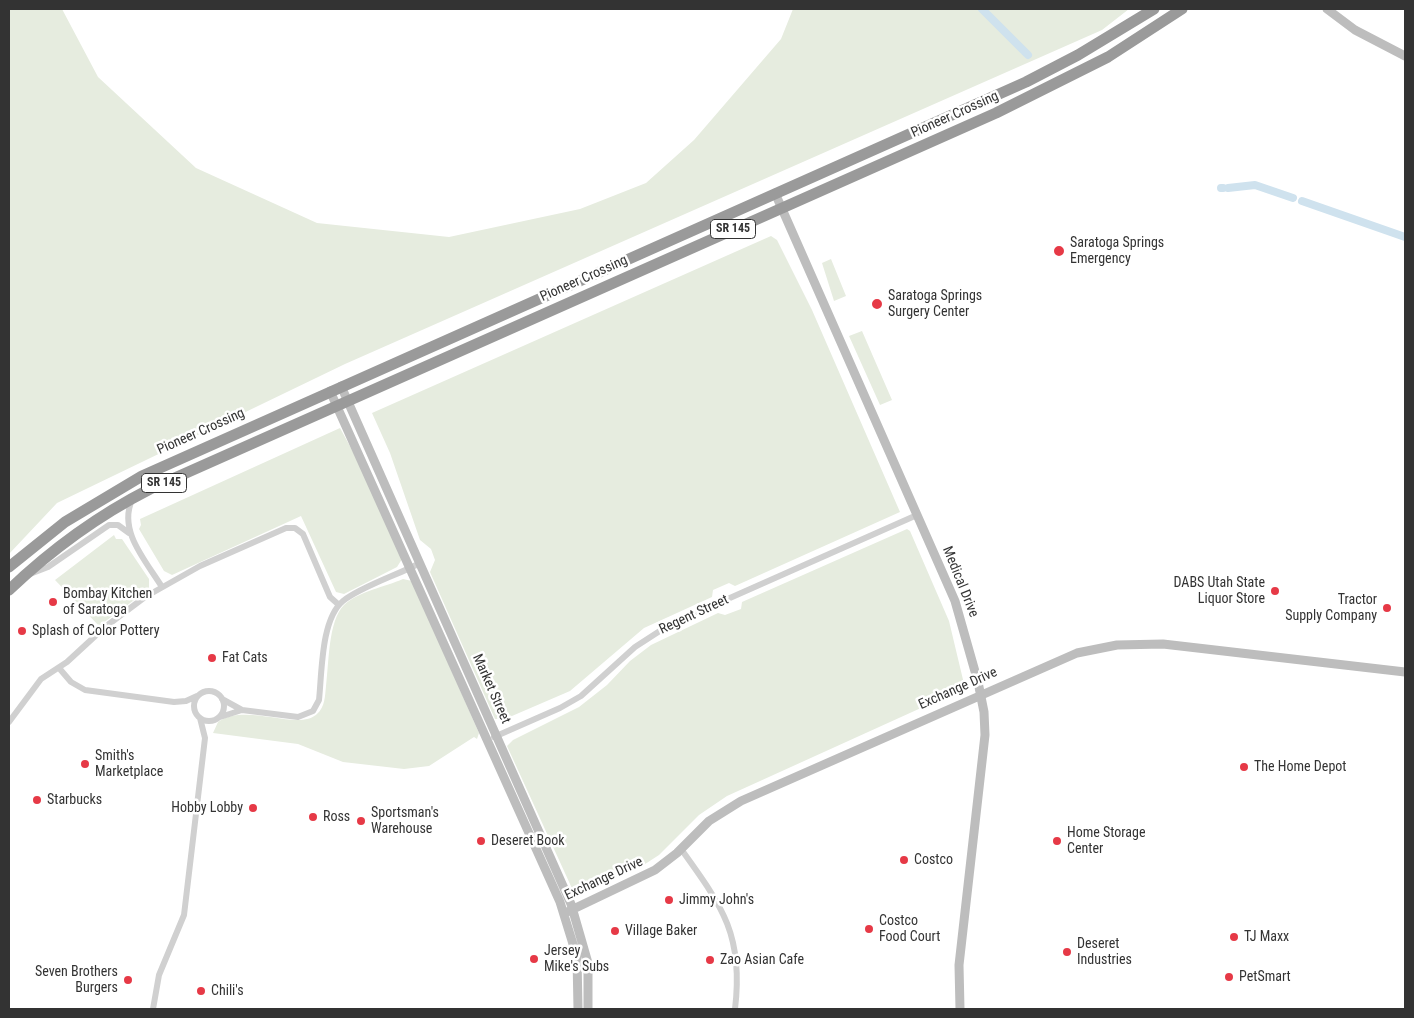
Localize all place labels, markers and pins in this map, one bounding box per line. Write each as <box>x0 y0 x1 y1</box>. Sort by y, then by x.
place label: Saratoga Springs Emergency <box>1070 235 1164 268</box>
marker: Saratoga Springs Emergency <box>1052 244 1066 258</box>
place label: Saratoga Springs Surgery Center <box>888 288 982 321</box>
marker: Saratoga Springs Surgery Center <box>870 297 884 311</box>
place label: DABS Utah State Liquor Store <box>1173 575 1265 608</box>
marker: DABS Utah State Liquor Store <box>1269 585 1281 597</box>
place label: Bombay Kitchen of Saratoga <box>63 586 152 618</box>
place label: Tractor Supply Company <box>1285 592 1377 624</box>
marker: Bombay Kitchen of Saratoga <box>47 596 59 608</box>
marker: Tractor Supply Company <box>1381 602 1393 614</box>
place label: Splash of Color Pottery <box>32 623 160 639</box>
marker: Splash of Color Pottery <box>16 625 28 637</box>
place label: Fat Cats <box>222 650 268 666</box>
marker: Fat Cats <box>206 652 218 664</box>
place label: Smith's Marketplace <box>95 748 163 780</box>
marker: Smith's Marketplace <box>79 758 91 770</box>
place label: The Home Depot <box>1254 759 1346 775</box>
marker: The Home Depot <box>1238 761 1250 773</box>
place label: Starbucks <box>47 792 102 808</box>
marker: Starbucks <box>31 794 43 806</box>
place label: Hobby Lobby <box>171 800 243 816</box>
marker: Hobby Lobby <box>247 802 259 814</box>
place label: Sportsman's Warehouse <box>371 805 439 838</box>
place label: Ross <box>323 809 350 825</box>
marker: Ross <box>307 811 319 823</box>
marker: Sportsman's Warehouse <box>355 815 367 827</box>
place label: Home Storage Center <box>1067 825 1145 858</box>
place label: Deseret Book <box>491 833 565 849</box>
marker: Deseret Book <box>475 835 487 847</box>
marker: Home Storage Center <box>1051 835 1063 847</box>
place label: Costco <box>914 852 953 868</box>
marker: Costco <box>898 854 910 866</box>
place label: Jimmy John's <box>679 892 754 908</box>
marker: Jimmy John's <box>663 894 675 906</box>
place label: Costco Food Court <box>879 913 940 946</box>
place label: Village Baker <box>625 923 697 939</box>
marker: Costco Food Court <box>863 923 875 935</box>
marker: Village Baker <box>609 925 621 937</box>
place label: TJ Maxx <box>1244 929 1289 945</box>
marker: TJ Maxx <box>1228 931 1240 943</box>
place label: Deseret Industries <box>1077 936 1132 969</box>
place label: Jersey Mike's Subs <box>544 943 609 976</box>
marker: Deseret Industries <box>1061 946 1073 958</box>
place label: Zao Asian Cafe <box>720 952 804 968</box>
marker: Jersey Mike's Subs <box>528 953 540 965</box>
marker: Zao Asian Cafe <box>704 954 716 966</box>
place label: Seven Brothers Burgers <box>35 964 118 996</box>
place label: PetSmart <box>1239 969 1291 985</box>
marker: PetSmart <box>1223 971 1235 983</box>
marker: Seven Brothers Burgers <box>122 974 134 986</box>
place label: Chili's <box>211 983 244 999</box>
marker: Chili's <box>195 985 207 997</box>

